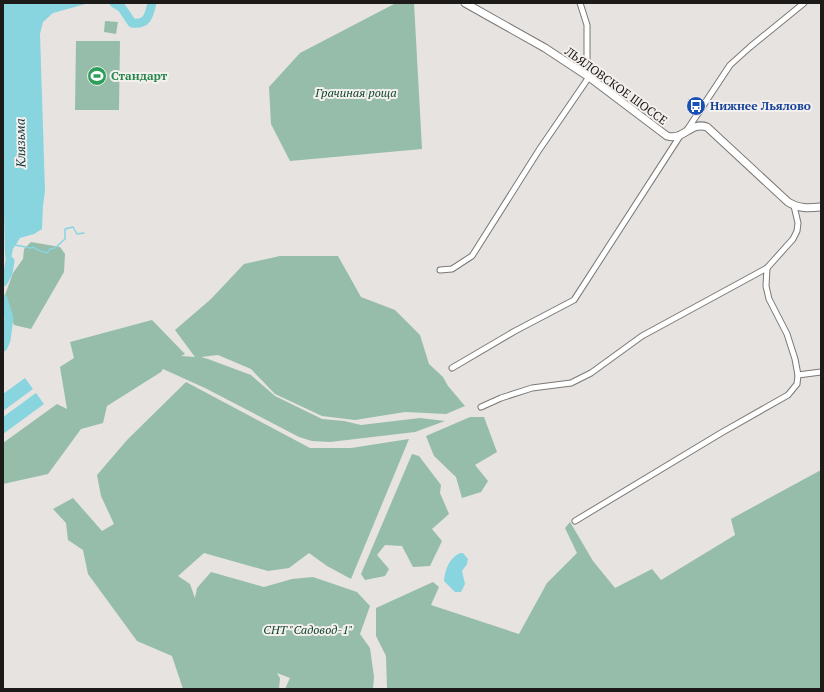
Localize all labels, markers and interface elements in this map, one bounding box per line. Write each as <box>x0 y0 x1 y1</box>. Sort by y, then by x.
street label: ЛЬЯЛОВСКОЕ ШОССЕ <box>561 43 670 128</box>
sports icon: Стандарт <box>86 65 108 87</box>
place label: Стандарт <box>111 68 168 83</box>
park label: Грачиная роща <box>314 85 397 100</box>
bus stop icon: Нижнее Льялово <box>685 95 707 117</box>
place label: Нижнее Льялово <box>710 98 811 113</box>
water label: Клязьма <box>11 118 29 169</box>
park label: СНТ "Садовод-1" <box>263 622 353 637</box>

